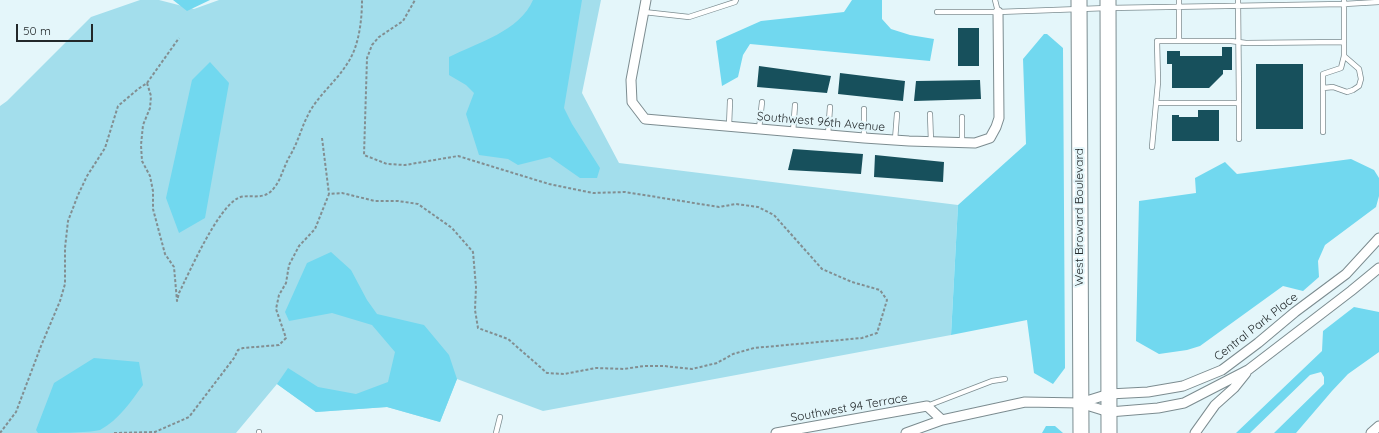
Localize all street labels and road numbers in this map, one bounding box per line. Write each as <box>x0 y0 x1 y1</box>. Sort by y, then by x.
street label: Southwest 96th Avenue <box>756 109 886 135</box>
street label: West Broward Boulevard <box>1072 148 1086 286</box>
street label: Central Park Place <box>1211 290 1301 364</box>
street label: Southwest 94 Terrace <box>789 391 909 425</box>

